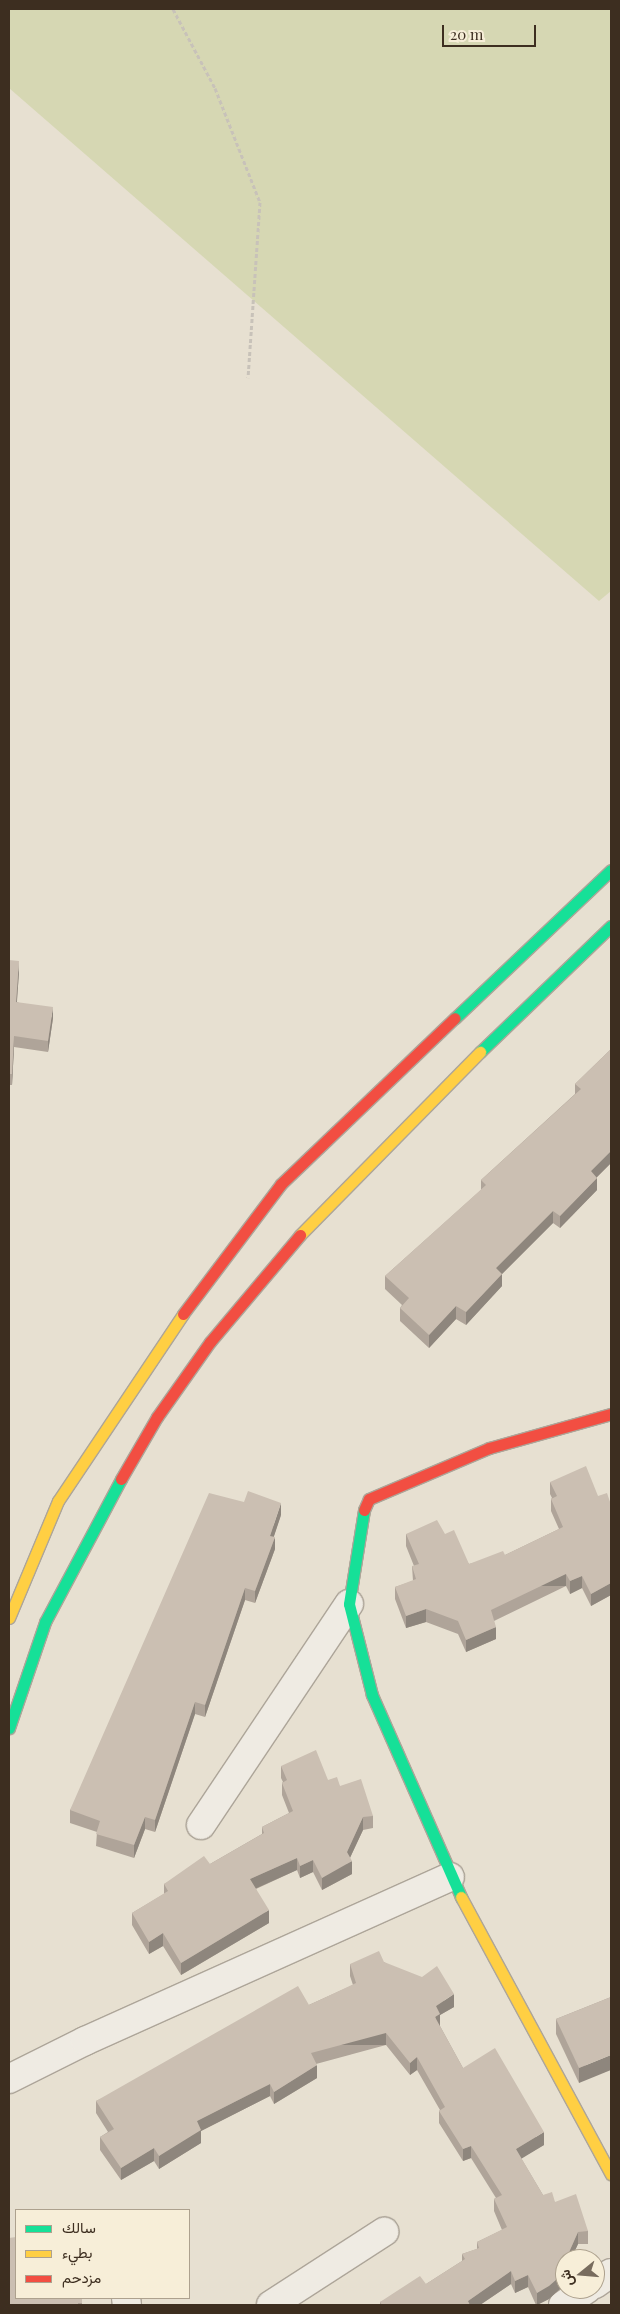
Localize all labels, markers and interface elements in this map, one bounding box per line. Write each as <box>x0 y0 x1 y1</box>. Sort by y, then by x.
scale bar <box>445 15 539 47</box>
text: 20 m <box>450 24 483 44</box>
legend <box>15 2209 190 2299</box>
text: سالك <box>62 2217 96 2237</box>
text: بطيء <box>62 2242 92 2262</box>
north arrow <box>555 2249 605 2299</box>
text: مزدحم <box>62 2267 101 2287</box>
text: ش <box>555 2267 578 2289</box>

